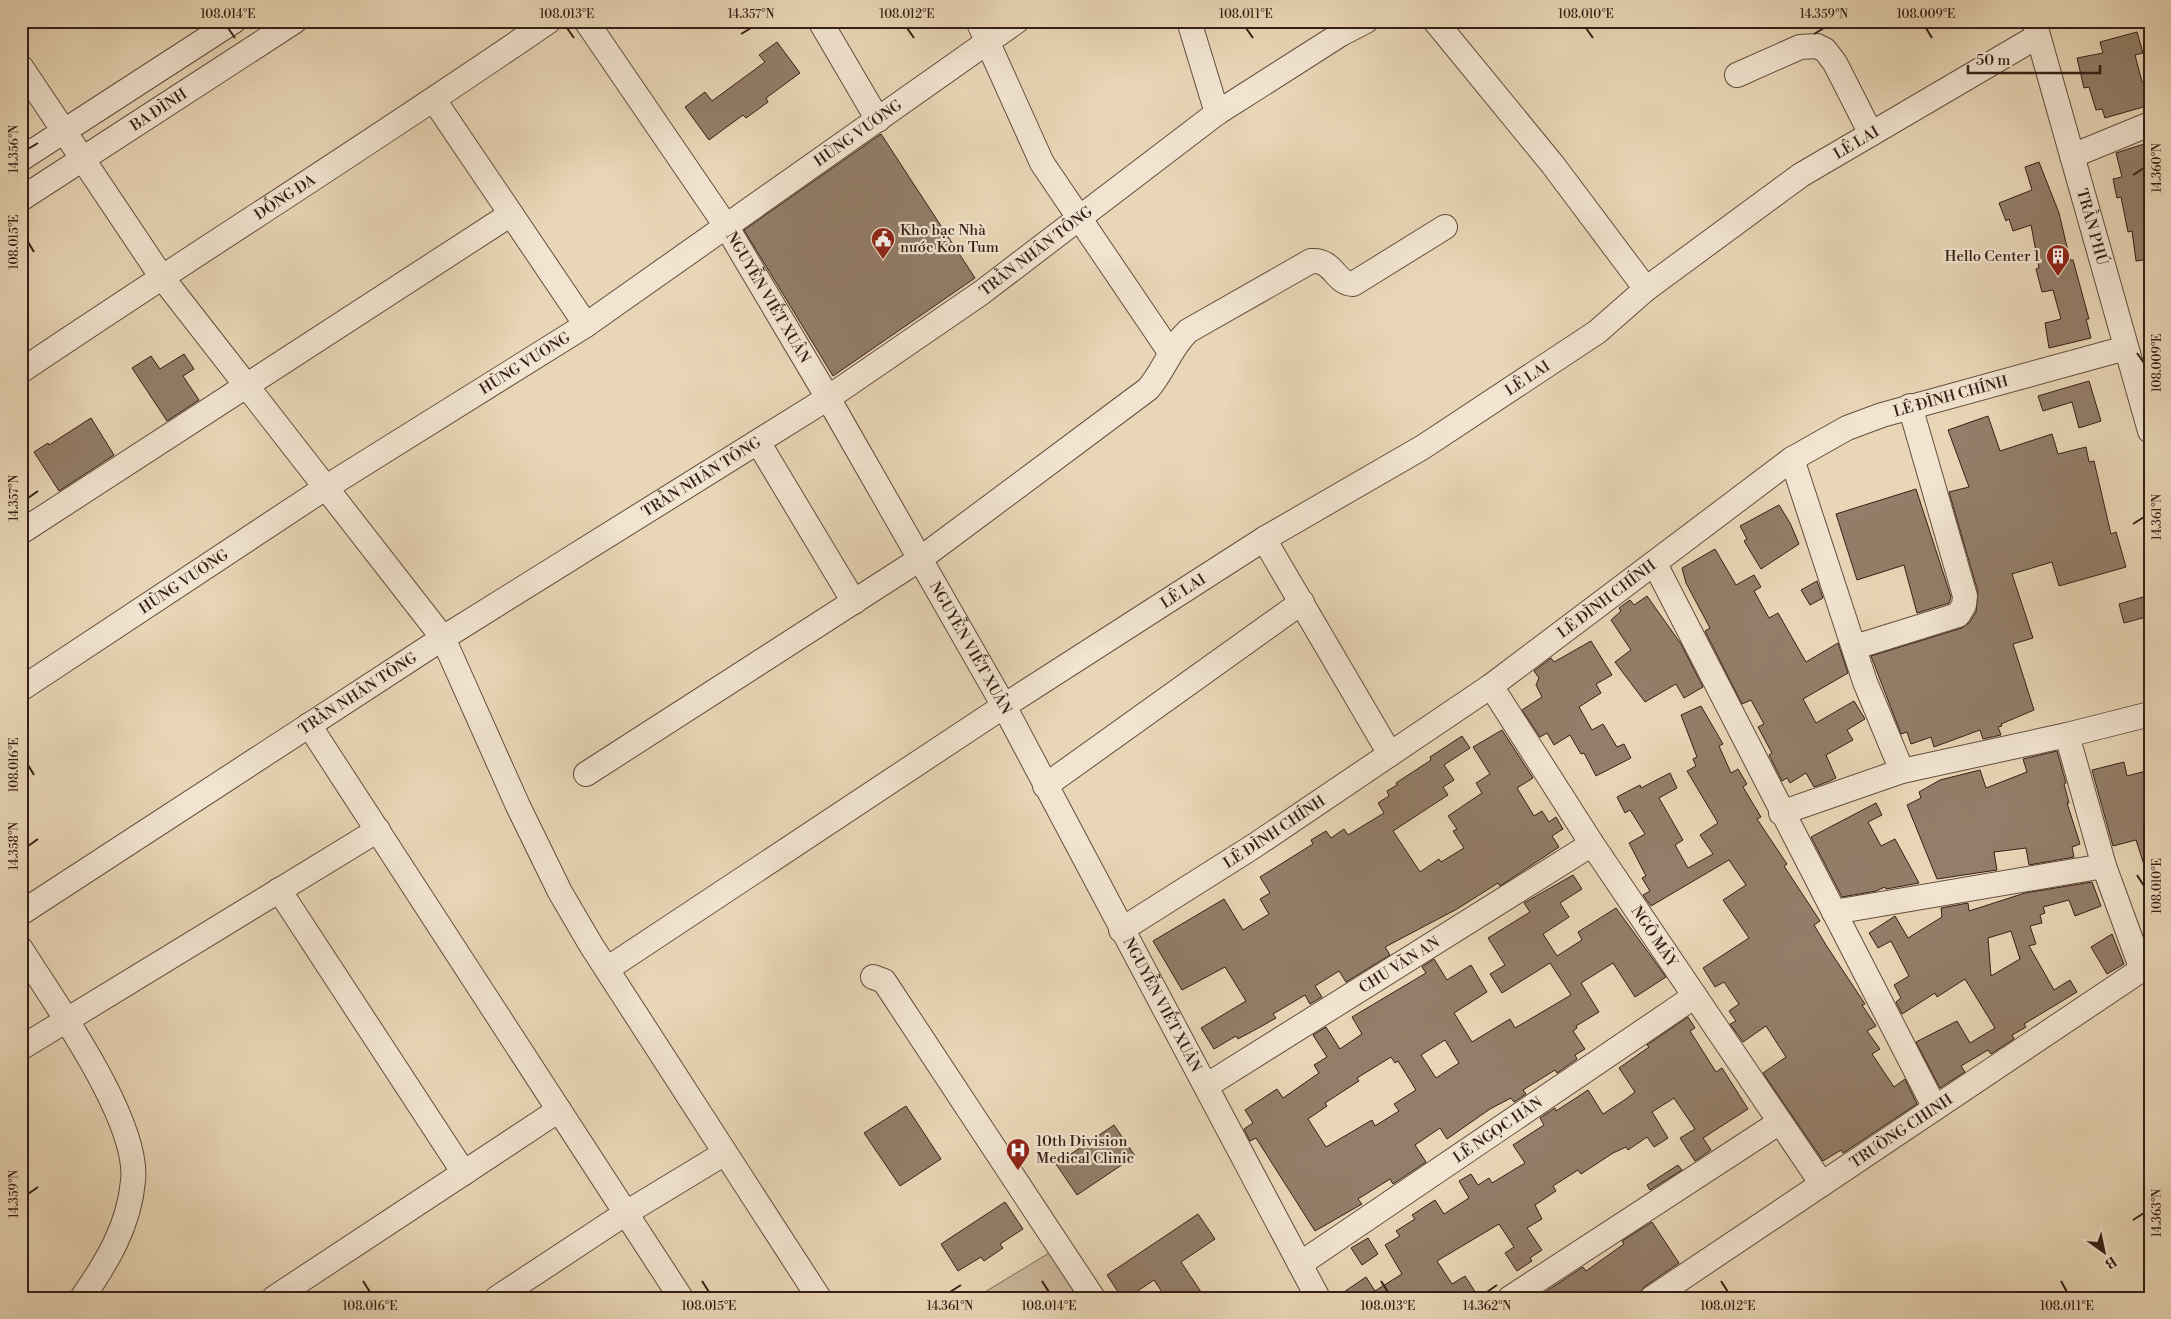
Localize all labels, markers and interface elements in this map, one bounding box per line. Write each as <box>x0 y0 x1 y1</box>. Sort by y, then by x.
text: 108.014°E <box>201 7 255 22</box>
text: 108.013°E <box>540 7 594 22</box>
text: 14.357°N <box>728 7 774 22</box>
text: 108.012°E <box>879 7 935 22</box>
text: 108.011°E <box>1219 7 1273 22</box>
text: 108.010°E <box>1558 7 1614 22</box>
text: 14.359°N <box>1800 7 1848 22</box>
text: 108.009°E <box>1897 7 1955 22</box>
scale bar <box>1968 42 2101 74</box>
text: 50 m <box>1976 51 2010 70</box>
street label: BA ĐÌNH <box>126 84 191 136</box>
street label: HÙNG VƯƠNG <box>810 96 906 171</box>
street label: LÊ LAI <box>1830 122 1883 163</box>
text: 14.356°N <box>7 125 22 173</box>
text: 14.360°N <box>2150 143 2165 193</box>
street label: ĐỐNG ĐA <box>251 170 320 224</box>
street label: TRẦN PHÚ <box>2072 187 2113 267</box>
street label: TRẦN NHÂN TÔNG <box>976 202 1096 300</box>
text: 108.015°E <box>7 215 22 269</box>
place label: Kho bạc Nhà nước Kon Tum <box>900 221 999 257</box>
public building icon: Kho bạc Nhà nước Kon Tum <box>870 226 896 260</box>
street label: NGUYỄN VIẾT XUÂN <box>722 228 815 366</box>
building icon: Hello Center 1 <box>2045 243 2071 277</box>
place label: Hello Center 1 <box>1944 247 2041 266</box>
street label: HÙNG VƯƠNG <box>476 328 574 399</box>
text: 108.009°E <box>2150 334 2165 392</box>
street label: LÊ LAI <box>1501 356 1554 400</box>
street label: LÊ ĐÌNH CHÍNH <box>1891 371 2010 421</box>
street label: TRẦN NHÂN TÔNG <box>638 433 764 521</box>
text: 14.357°N <box>7 475 22 521</box>
text: 14.361°N <box>2150 494 2165 540</box>
street label: HÙNG VƯƠNG <box>135 545 232 618</box>
street label: LÊ ĐÌNH CHÍNH <box>1554 556 1660 642</box>
street label: LÊ LAI <box>1157 569 1209 612</box>
street label: NGUYỄN VIẾT XUÂN <box>925 578 1016 718</box>
street label: TRẦN NHÂN TÔNG <box>295 648 420 739</box>
text: 108.016°E <box>7 737 22 793</box>
street label: LÊ ĐÌNH CHÍNH <box>1220 791 1329 872</box>
text: 14.358°N <box>7 822 22 870</box>
text: 108.010°E <box>2150 858 2165 914</box>
street label: NGÔ MÂY <box>1627 902 1683 972</box>
street label: CHU VĂN AN <box>1355 932 1443 997</box>
street label: NGUYỄN VIẾT XUÂN <box>1119 934 1206 1075</box>
street label: TRƯỜNG CHINH <box>1846 1090 1956 1172</box>
street label: LÊ NGỌC HÂN <box>1449 1093 1546 1167</box>
place label: 10th Division Medical Clinic <box>1036 1132 1134 1168</box>
hospital icon: 10th Division Medical Clinic <box>1005 1137 1031 1171</box>
text: 14.359°N <box>7 1170 22 1218</box>
text: 14.363°N <box>2150 1189 2165 1237</box>
north arrow <box>2078 1226 2128 1276</box>
text: B <box>2101 1252 2120 1272</box>
text: 108.016°E <box>342 1299 398 1314</box>
text: 108.015°E <box>682 1299 736 1314</box>
text: 14.361°N <box>927 1299 973 1314</box>
text: 108.014°E <box>1022 1299 1076 1314</box>
text: 108.013°E <box>1361 1299 1415 1314</box>
text: 14.362°N <box>1463 1299 1511 1314</box>
text: 108.012°E <box>1700 1299 1756 1314</box>
text: 108.011°E <box>2040 1299 2094 1314</box>

